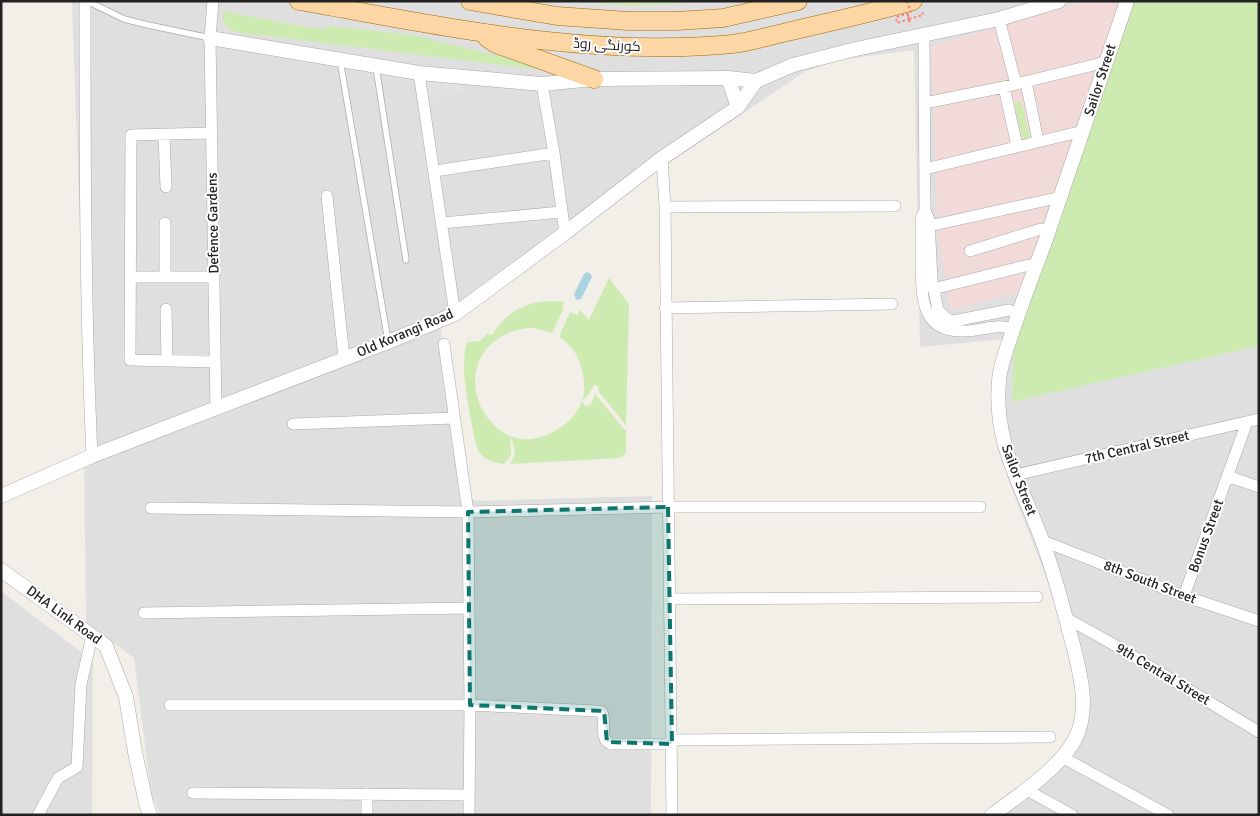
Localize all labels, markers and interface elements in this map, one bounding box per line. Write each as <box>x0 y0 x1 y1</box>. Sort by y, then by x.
street label: کورنگی روڈ <box>573 35 641 55</box>
street label: Sailor Street <box>1080 42 1120 118</box>
street label: Defence Gardens <box>204 172 222 274</box>
street label: Old Korangi Road <box>354 305 456 361</box>
street label: 7th Central Street <box>1083 427 1191 467</box>
street label: Sailor Street <box>998 442 1040 518</box>
street label: Bonus Street <box>1185 497 1227 575</box>
street label: 8th South Street <box>1101 557 1199 608</box>
street label: DHA Link Road <box>23 582 105 648</box>
street label: 9th Central Street <box>1113 639 1213 709</box>

